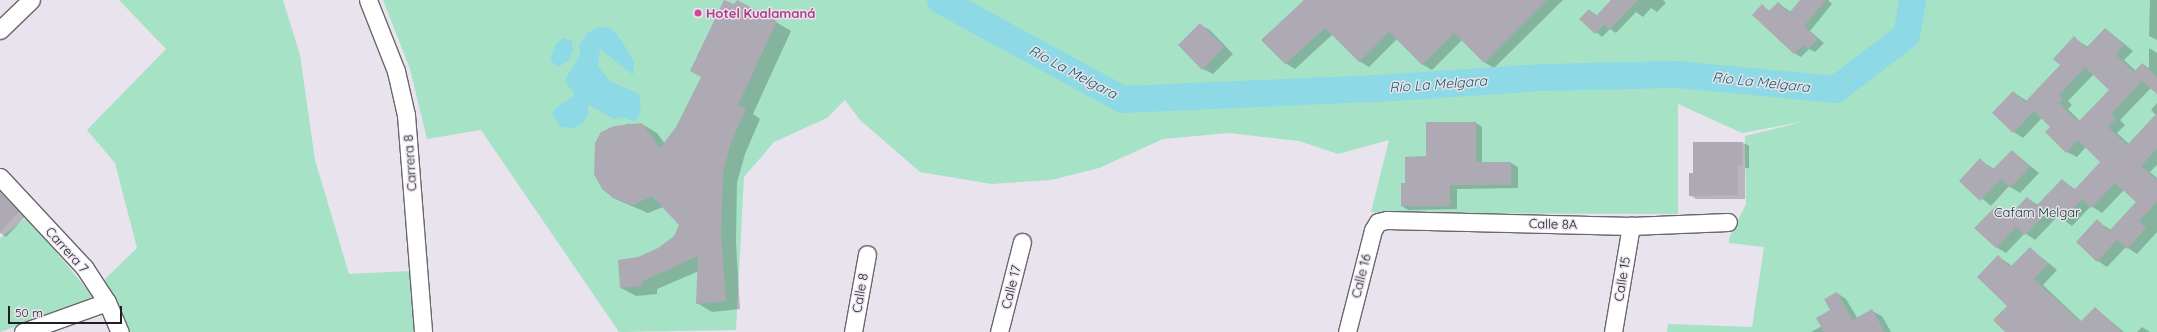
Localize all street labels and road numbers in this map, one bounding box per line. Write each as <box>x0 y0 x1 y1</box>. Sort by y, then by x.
street label: Carrera 8 <box>400 134 420 192</box>
street label: Calle 8A <box>1529 216 1577 232</box>
street label: Carrera 7 <box>42 224 92 276</box>
street label: Calle 16 <box>1348 252 1374 300</box>
street label: Calle 15 <box>1611 256 1633 302</box>
street label: Calle 17 <box>998 263 1024 311</box>
street label: Calle 8 <box>849 272 871 314</box>

